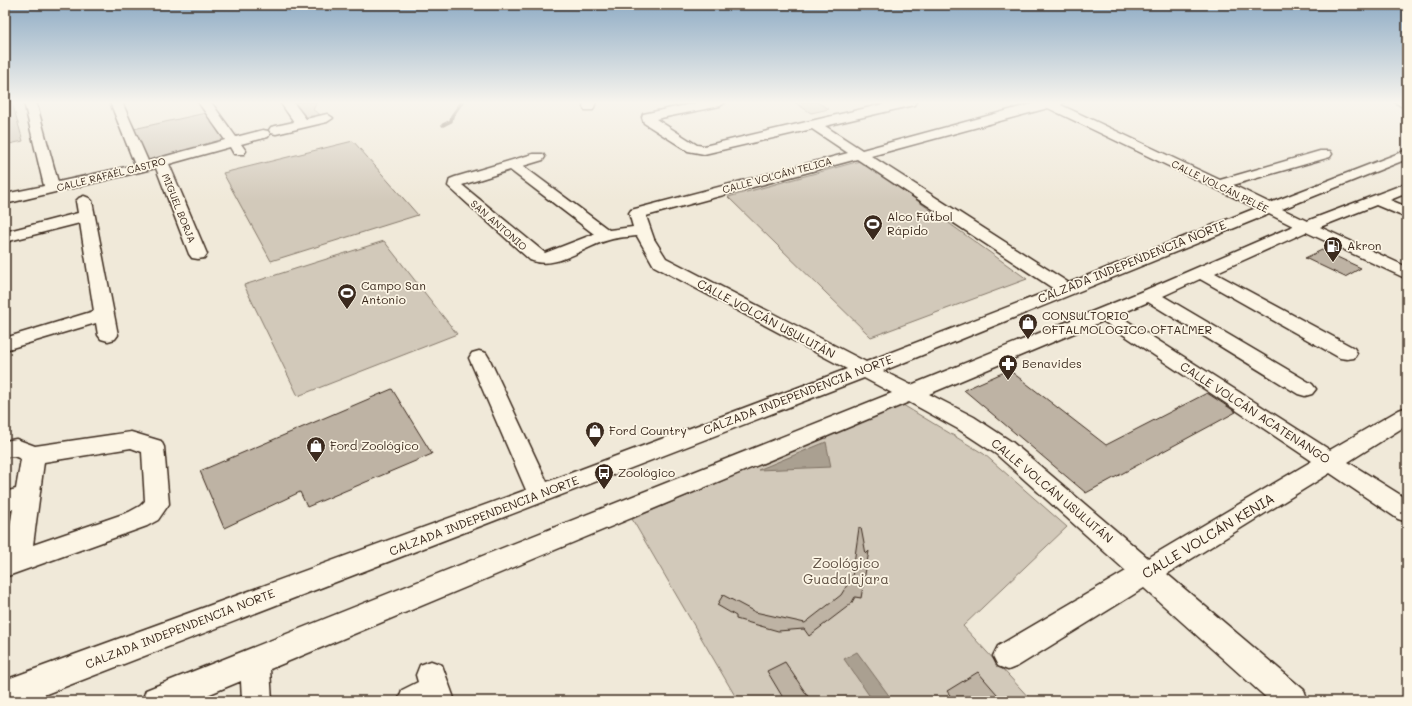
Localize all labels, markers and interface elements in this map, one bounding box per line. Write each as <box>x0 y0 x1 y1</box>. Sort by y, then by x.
street label: CALLE RAFAÉL CASTRO <box>55 154 167 194</box>
street label: CALLE VOLCÁN TELICA <box>721 154 833 196</box>
street label: CALLE VOLCÁN PELÉE <box>1169 156 1271 216</box>
street label: MIGUEL BORJA <box>159 171 199 245</box>
street label: SAN ANTONIO <box>468 197 530 253</box>
place label: Alco Fútbol Rápido <box>887 208 953 238</box>
sports icon: Alco Fútbol Rápido <box>862 213 884 241</box>
street label: CALZADA INDEPENDENCIA NORTE <box>1035 216 1228 306</box>
fuel station icon: Akron <box>1322 235 1344 263</box>
place label: Akron <box>1347 237 1381 253</box>
street label: CALLE VOLCÁN USULUTÁN <box>695 275 838 361</box>
place label: Campo San Antonio <box>361 277 426 307</box>
sports icon: Campo San Antonio <box>336 282 358 310</box>
place label: CONSULTORIO OFTALMOLOGICO OFTALMER <box>1042 307 1212 337</box>
shop icon: CONSULTORIO OFTALMOLOGICO OFTALMER <box>1017 312 1039 340</box>
street label: CALZADA INDEPENDENCIA NORTE <box>701 350 895 438</box>
pharmacy icon: Benavides <box>997 353 1019 381</box>
place label: Benavides <box>1022 355 1082 371</box>
street label: CALLE VOLCÁN ACATENANGO <box>1177 358 1334 467</box>
shop icon: Ford Country <box>584 420 606 448</box>
place label: Ford Country <box>609 422 687 438</box>
shop icon: Ford Zoológico <box>305 435 327 463</box>
street label: CALLE VOLCÁN USULUTÁN <box>988 435 1117 546</box>
place label: Ford Zoológico <box>330 437 419 453</box>
bus stop icon: Zoológico <box>593 462 615 490</box>
place label: Zoológico <box>618 464 675 480</box>
street label: CALZADA INDEPENDENCIA NORTE <box>387 471 581 559</box>
street label: CALLE VOLCÁN KENIA <box>1138 488 1278 583</box>
park label: Zoológico Guadalajara <box>803 553 889 588</box>
street label: CALZADA INDEPENDENCIA NORTE <box>83 584 277 672</box>

